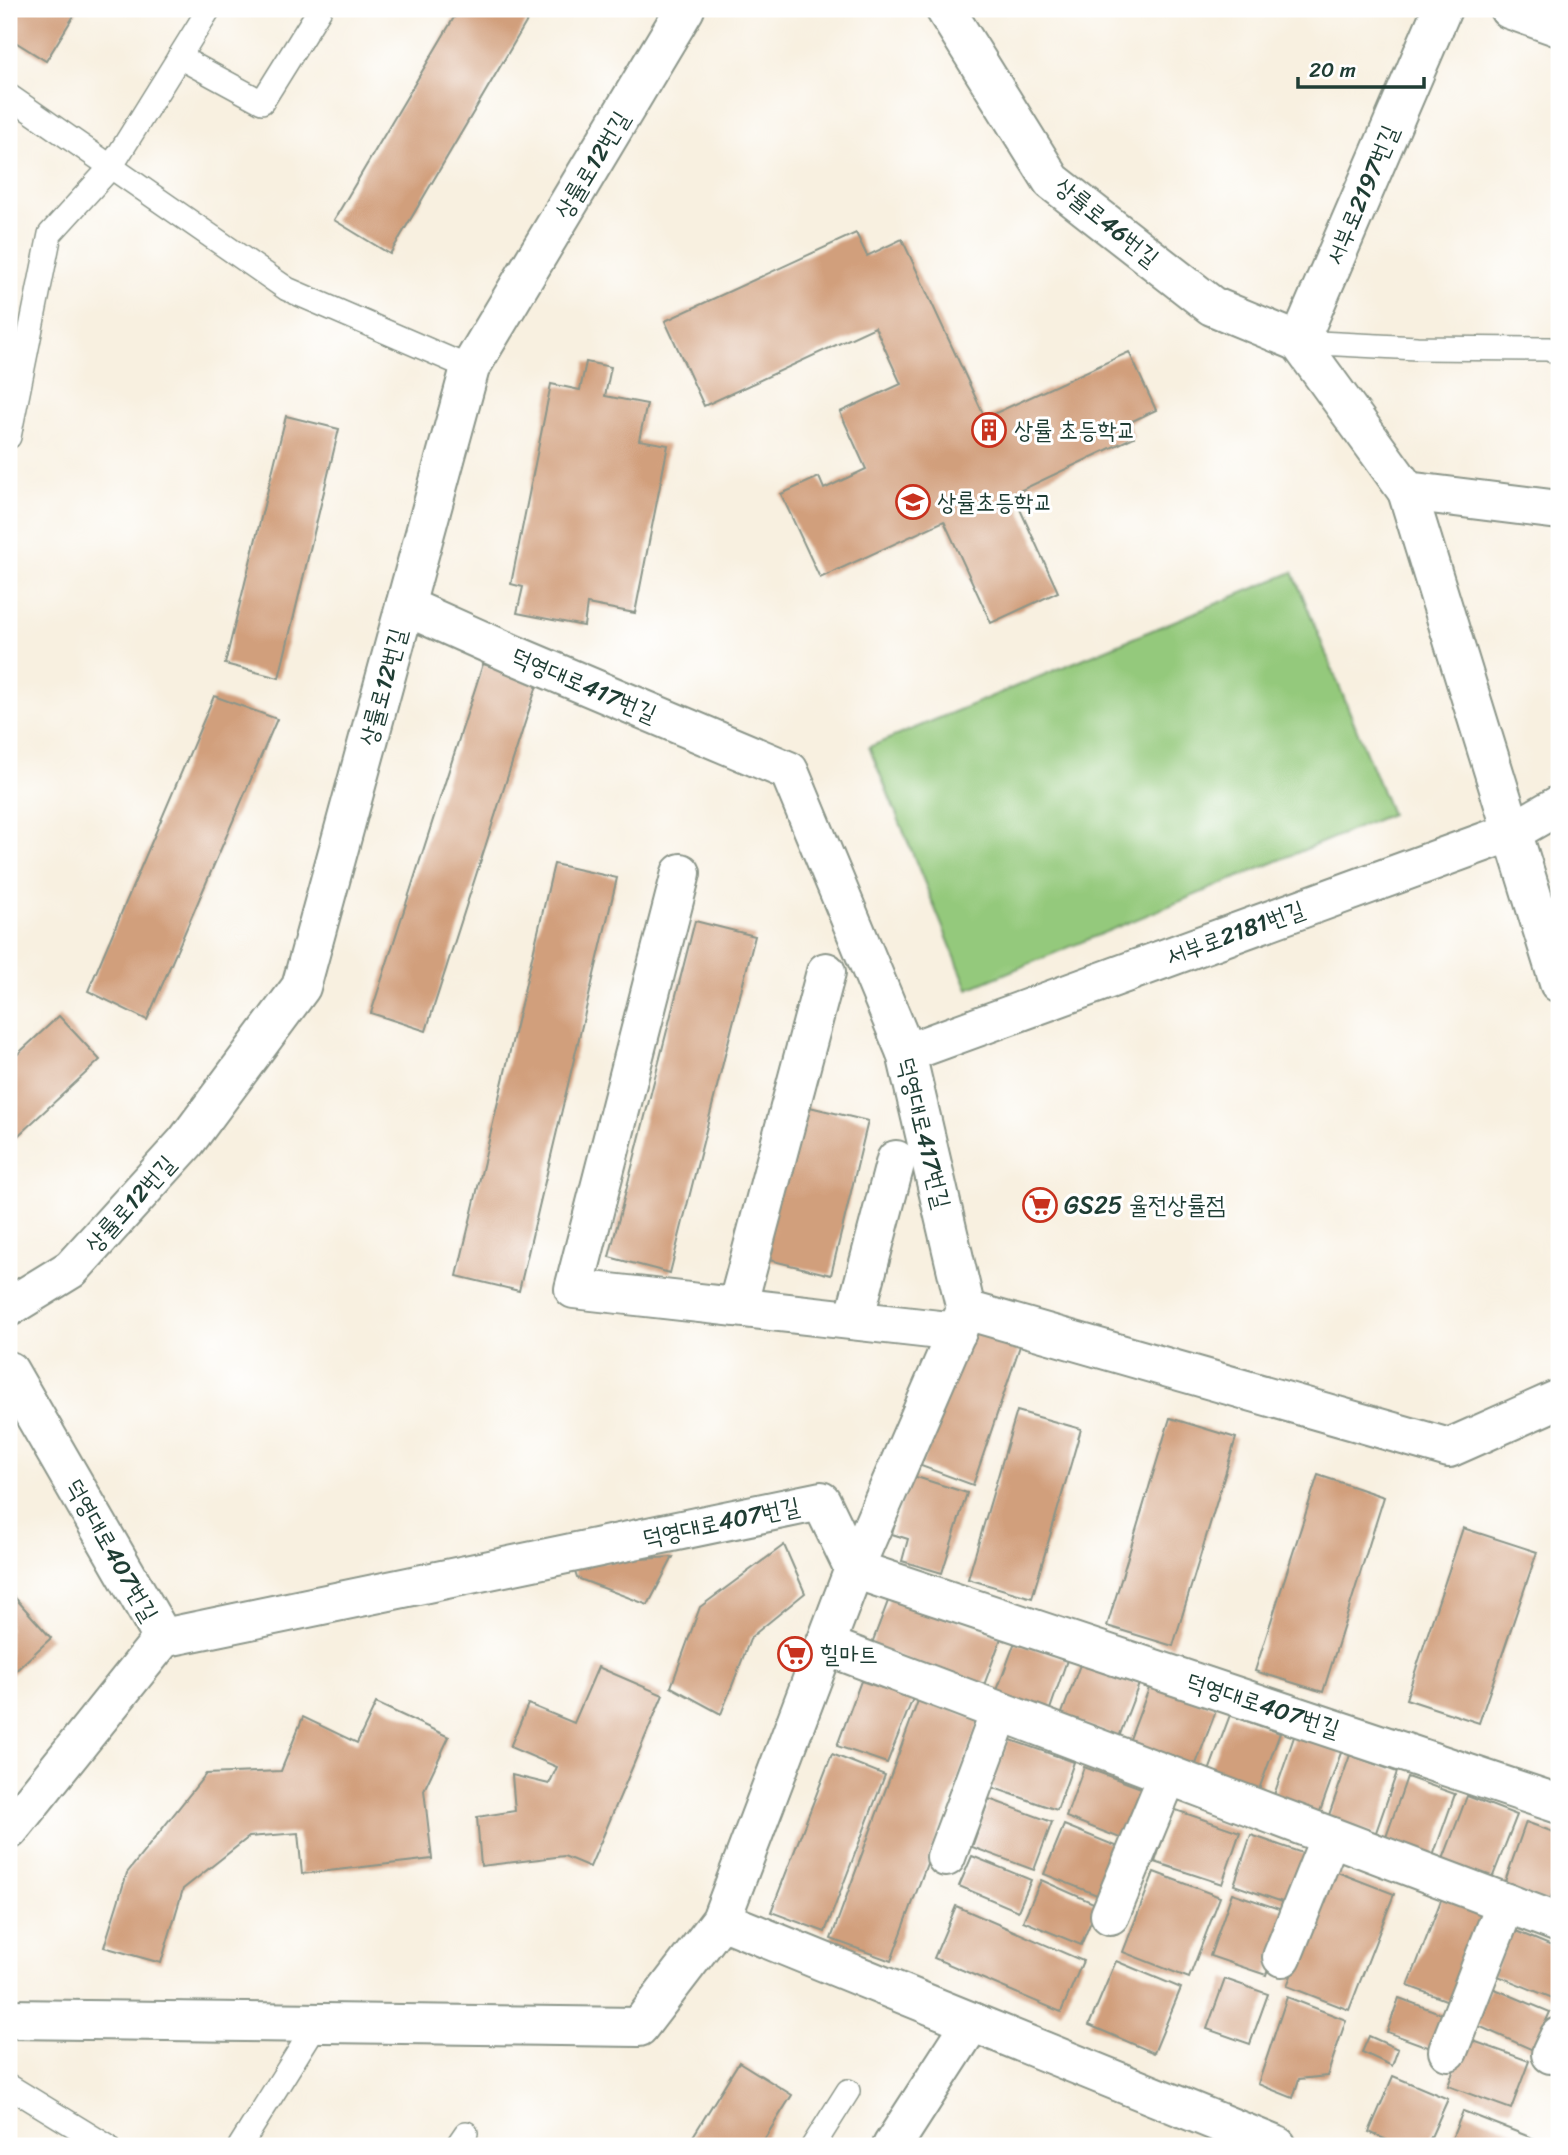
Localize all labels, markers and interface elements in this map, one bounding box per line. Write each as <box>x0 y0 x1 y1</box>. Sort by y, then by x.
scale bar <box>1298 46 1424 90</box>
text: 20 m <box>1309 51 1356 89</box>
street label: 상률로12번길 <box>543 102 641 228</box>
street label: 서부로2197번길 <box>1314 118 1410 272</box>
street label: 상률로46번길 <box>1045 166 1169 278</box>
place label: 상률 초등학교 <box>1014 409 1136 451</box>
building icon: 상률 초등학교 <box>970 411 1008 449</box>
place label: 상률초등학교 <box>937 481 1053 523</box>
school or university icon: 상률초등학교 <box>894 483 932 521</box>
street label: 상률로12번길 <box>347 623 419 751</box>
street label: 덕영대로417번길 <box>505 635 663 735</box>
street label: 서부로2181번길 <box>1159 888 1311 978</box>
street label: 덕영대로417번길 <box>885 1053 963 1213</box>
street label: 상률로12번길 <box>74 1145 186 1263</box>
place label: GS25 율전상률점 <box>1064 1184 1225 1226</box>
supermarket icon: GS25 율전상률점 <box>1021 1186 1059 1224</box>
street label: 덕영대로407번길 <box>54 1470 170 1630</box>
street label: 덕영대로407번길 <box>639 1485 803 1559</box>
place label: 힐마트 <box>820 1633 878 1675</box>
supermarket icon: 힐마트 <box>776 1635 814 1673</box>
street label: 덕영대로407번길 <box>1181 1660 1345 1750</box>

